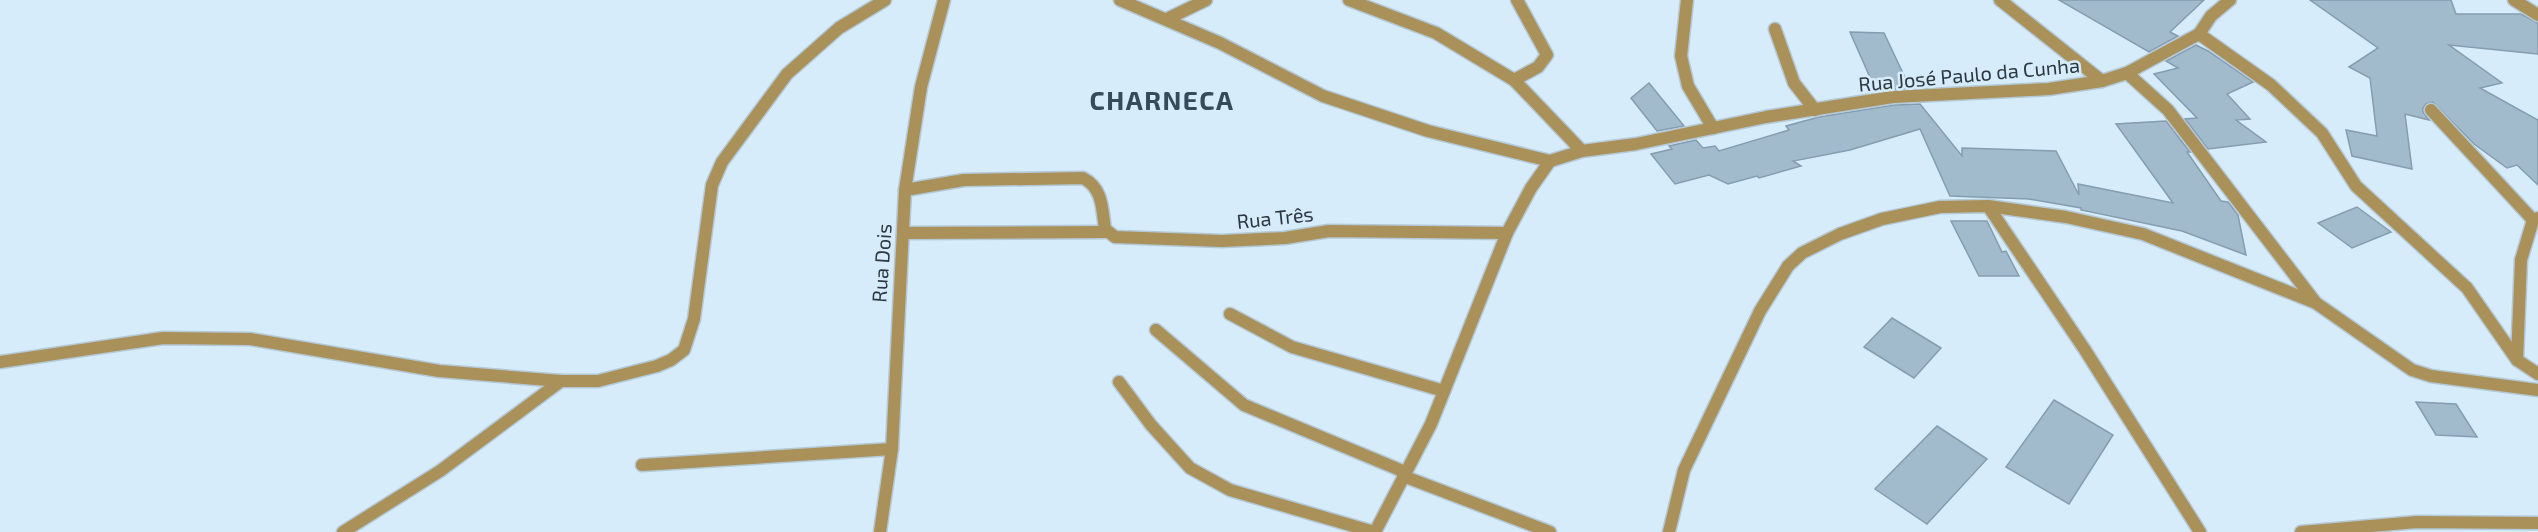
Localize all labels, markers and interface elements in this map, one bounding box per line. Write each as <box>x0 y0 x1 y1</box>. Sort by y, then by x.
street label: Rua José Paulo da Cunha <box>1857 52 2081 96</box>
district label: CHARNECA <box>1090 84 1234 115</box>
street label: Rua Três <box>1235 201 1315 233</box>
street label: Rua Dois <box>866 223 896 303</box>

